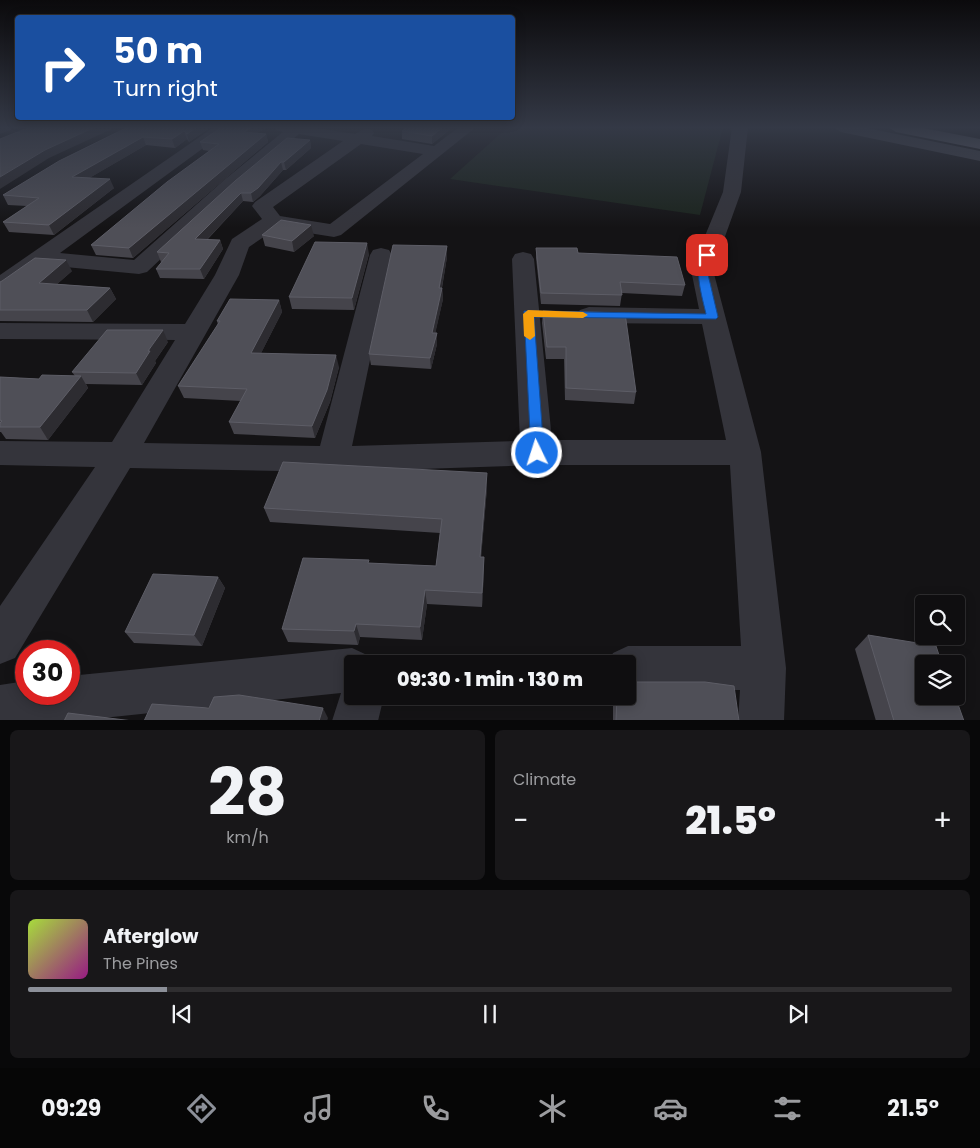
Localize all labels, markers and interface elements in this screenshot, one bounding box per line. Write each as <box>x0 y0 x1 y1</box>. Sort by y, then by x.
text: 50 m <box>113 26 203 75</box>
icon: right <box>30 35 95 100</box>
text: Turn right <box>113 73 218 104</box>
pin <box>686 234 728 276</box>
icon: arrive <box>693 241 721 269</box>
position arrow <box>510 426 562 478</box>
map controls <box>915 595 965 705</box>
button: search <box>915 595 965 645</box>
speed limit sign: 30 <box>15 640 80 705</box>
button: layers <box>915 655 965 705</box>
text: 09:30 · 1 min · 130 m <box>397 666 583 693</box>
text: 28 <box>208 747 287 838</box>
text: Climate <box>513 768 576 791</box>
text: 21.5° <box>685 794 776 847</box>
text: − <box>513 801 528 840</box>
text: + <box>933 801 952 840</box>
text: km/h <box>226 826 269 849</box>
text: Afterglow <box>103 923 198 950</box>
text: The Pines <box>103 952 178 975</box>
icon: previous <box>168 1000 196 1028</box>
icon: pause <box>476 1000 504 1028</box>
icon: next <box>784 1000 812 1028</box>
icon: directions <box>184 1091 219 1126</box>
icon: music <box>301 1091 336 1126</box>
icon: phone <box>418 1091 453 1126</box>
icon: climate <box>535 1091 570 1126</box>
icon: car <box>653 1091 688 1126</box>
icon: filters <box>770 1091 805 1126</box>
text: 09:29 <box>41 1093 101 1124</box>
text: 21.5° <box>887 1093 939 1124</box>

